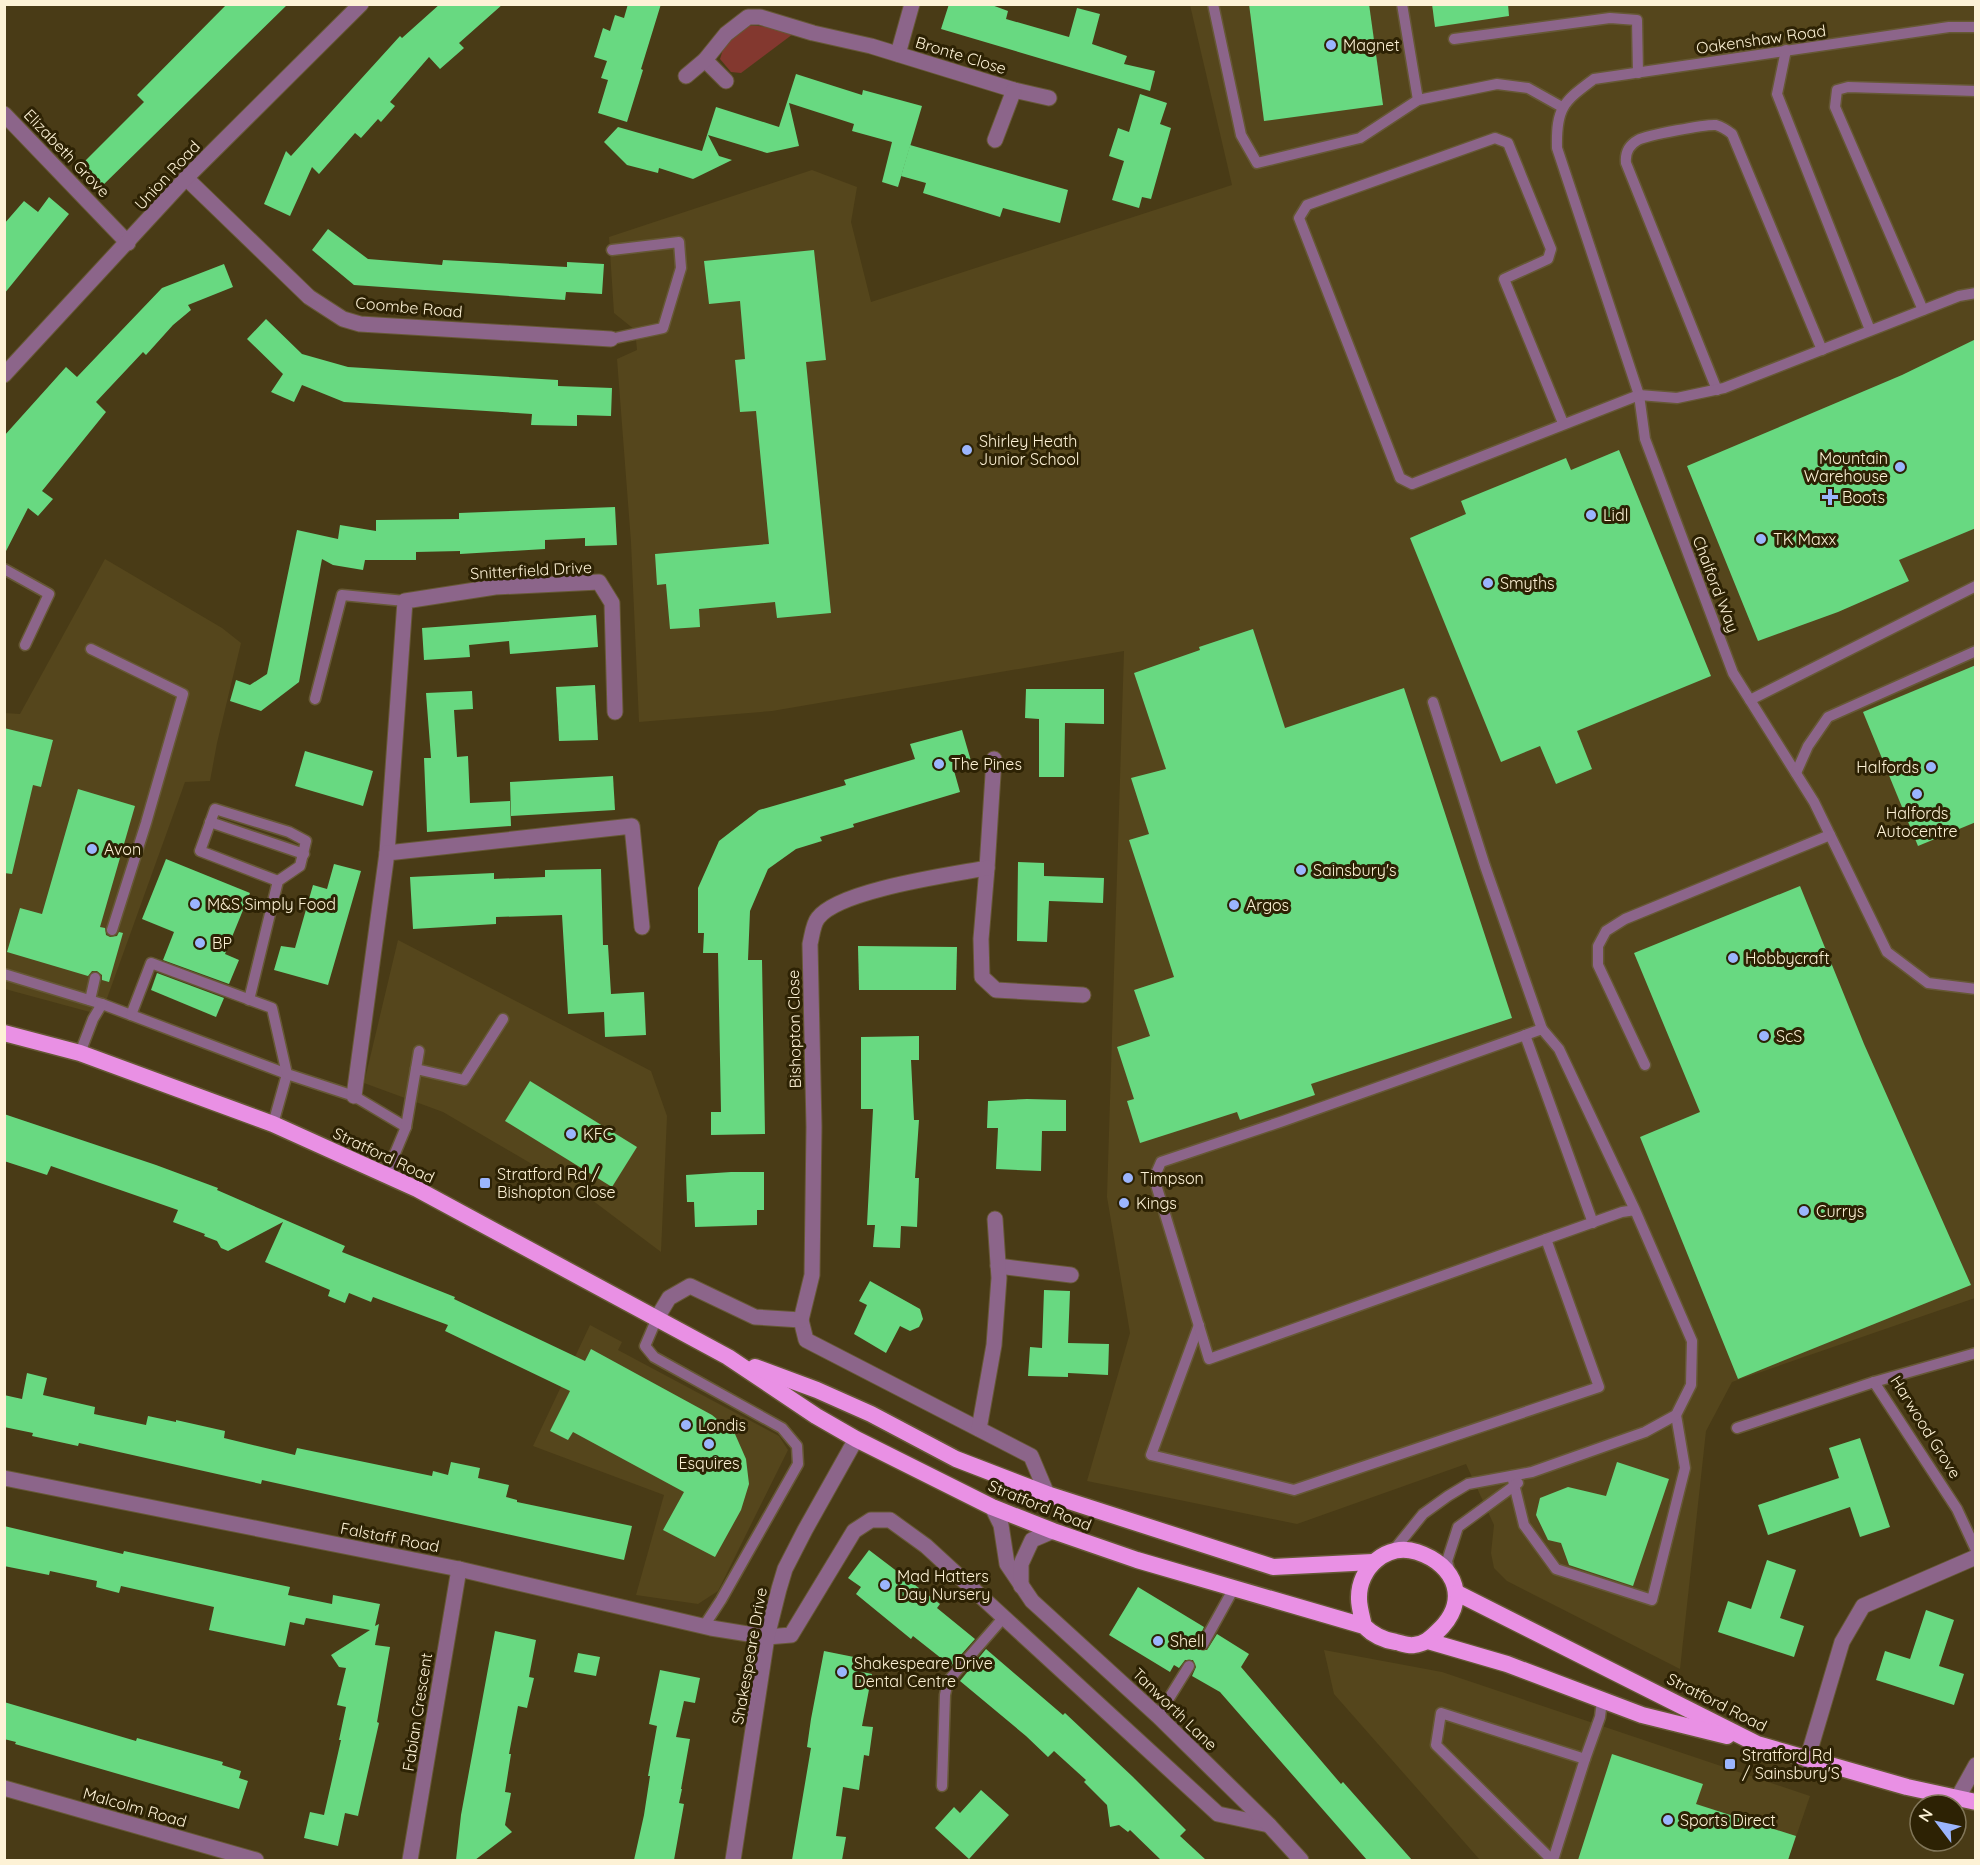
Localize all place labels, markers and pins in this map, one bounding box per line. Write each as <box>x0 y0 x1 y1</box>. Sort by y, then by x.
place label: Magnet <box>1343 35 1400 55</box>
marker: Magnet <box>1324 38 1338 52</box>
place label: Shirley Heath Junior School <box>979 431 1080 469</box>
marker: Shirley Heath Junior School <box>960 443 974 457</box>
place label: Mountain Warehouse <box>1804 448 1888 486</box>
marker: Mountain Warehouse <box>1893 460 1907 474</box>
place label: Boots <box>1842 487 1885 507</box>
marker: Boots <box>1823 490 1837 504</box>
place label: Lidl <box>1603 505 1628 525</box>
marker: Lidl <box>1584 508 1598 522</box>
place label: TK Maxx <box>1773 529 1837 549</box>
marker: TK Maxx <box>1754 532 1768 546</box>
place label: Smyths <box>1500 573 1555 593</box>
marker: Smyths <box>1481 576 1495 590</box>
place label: The Pines <box>951 754 1022 774</box>
marker: The Pines <box>932 757 946 771</box>
place label: Halfords <box>1856 757 1919 777</box>
marker: Halfords <box>1924 760 1938 774</box>
marker: Halfords Autocentre <box>1910 787 1924 801</box>
place label: Halfords Autocentre <box>1876 803 1958 841</box>
place label: Avon <box>104 839 141 859</box>
marker: Avon <box>85 842 99 856</box>
place label: Sainsbury's <box>1313 860 1397 880</box>
marker: Sainsbury's <box>1294 863 1308 877</box>
place label: M&S Simply Food <box>207 894 336 914</box>
place label: Argos <box>1246 895 1289 915</box>
marker: M&S Simply Food <box>188 897 202 911</box>
marker: Argos <box>1227 898 1241 912</box>
place label: BP <box>212 933 232 953</box>
marker: BP <box>193 936 207 950</box>
place label: Hobbycraft <box>1745 948 1830 968</box>
marker: Hobbycraft <box>1726 951 1740 965</box>
place label: ScS <box>1776 1026 1802 1046</box>
marker: ScS <box>1757 1029 1771 1043</box>
place label: KFC <box>583 1124 613 1144</box>
marker: KFC <box>564 1127 578 1141</box>
place label: Stratford Rd / Bishopton Close <box>497 1164 616 1202</box>
place label: Timpson <box>1140 1168 1204 1188</box>
marker: Timpson <box>1121 1171 1135 1185</box>
marker: Stratford Rd / Bishopton Close <box>478 1176 492 1190</box>
place label: Kings <box>1136 1193 1177 1213</box>
marker: Kings <box>1117 1196 1131 1210</box>
place label: Currys <box>1816 1201 1864 1221</box>
marker: Currys <box>1797 1204 1811 1218</box>
place label: Londis <box>698 1415 746 1435</box>
marker: Londis <box>679 1418 693 1432</box>
marker: Esquires <box>702 1437 716 1451</box>
place label: Esquires <box>678 1453 740 1473</box>
place label: Mad Hatters Day Nursery <box>897 1566 990 1604</box>
marker: Mad Hatters Day Nursery <box>878 1578 892 1592</box>
place label: Shell <box>1170 1631 1204 1651</box>
marker: Shell <box>1151 1634 1165 1648</box>
place label: Shakespeare Drive Dental Centre <box>854 1653 993 1691</box>
marker: Shakespeare Drive Dental Centre <box>835 1665 849 1679</box>
place label: Stratford Rd / Sainsbury'S <box>1742 1745 1840 1783</box>
marker: Stratford Rd / Sainsbury'S <box>1723 1757 1737 1771</box>
place label: Sports Direct <box>1680 1810 1776 1830</box>
marker: Sports Direct <box>1661 1813 1675 1827</box>

